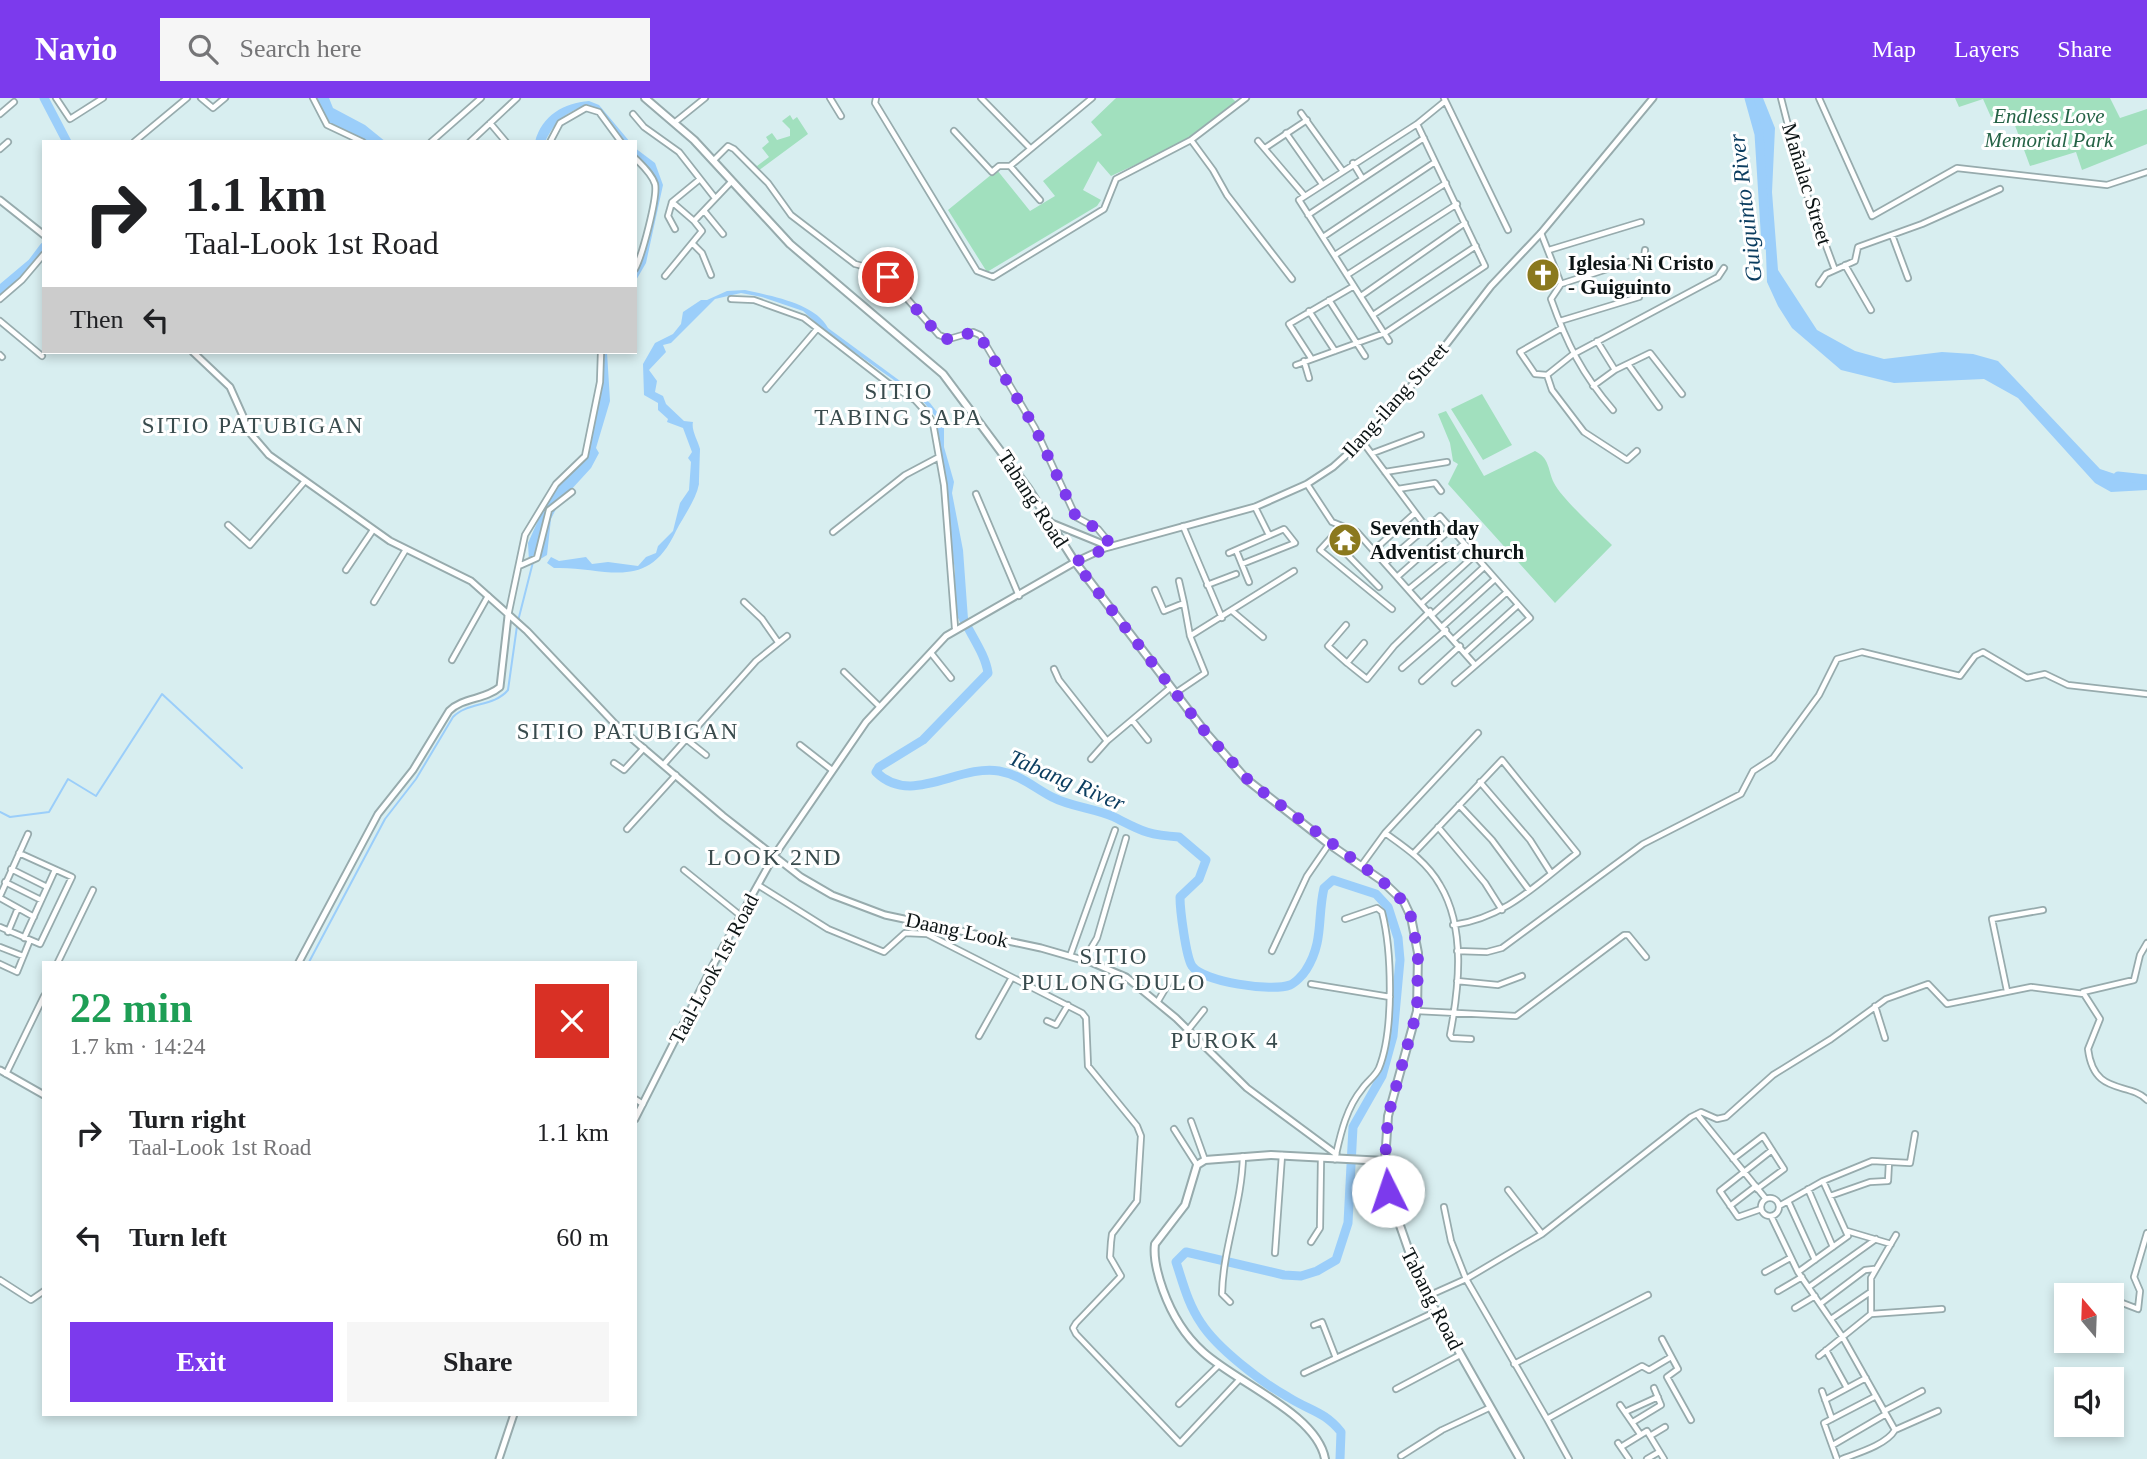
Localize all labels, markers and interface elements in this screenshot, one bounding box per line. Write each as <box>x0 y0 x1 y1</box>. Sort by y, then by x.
search box <box>160 18 650 81</box>
icon: search <box>184 30 222 68</box>
text: Navio <box>35 31 118 67</box>
text: Search here <box>240 34 361 63</box>
text: Map <box>1872 36 1916 62</box>
text: Layers <box>1954 36 2019 62</box>
text: Share <box>2057 36 2112 62</box>
park label: Endless Love Memorial Park <box>1984 104 2114 152</box>
street label: Mañalac Street <box>1777 120 1837 248</box>
water label: Guiguinto River <box>1724 132 1767 283</box>
text: 1.1 km <box>185 167 327 222</box>
icon: right <box>70 168 161 259</box>
text: Taal-Look 1st Road <box>185 225 439 261</box>
pin <box>858 247 918 307</box>
place label: Iglesia Ni Cristo - Guiguinto <box>1568 251 1714 299</box>
church icon: Iglesia Ni Cristo - Guiguinto <box>1524 256 1562 294</box>
icon: arrive <box>869 258 907 296</box>
icon: left <box>137 301 175 339</box>
text: Then <box>70 305 123 334</box>
street label: Ilang-ilang Street <box>1337 337 1453 462</box>
district label: SITIO TABING SAPA <box>814 379 984 430</box>
district label: SITIO PATUBIGAN <box>142 413 364 438</box>
street label: Tabang Road <box>993 446 1074 553</box>
place label: Seventh day Adventist church <box>1370 516 1525 564</box>
temple icon: Seventh day Adventist church <box>1326 521 1364 559</box>
district label: SITIO PATUBIGAN <box>517 719 739 744</box>
water label: Tabang River <box>1005 745 1130 817</box>
district label: LOOK 2ND <box>707 844 843 870</box>
street label: Taal-Look 1st Road <box>664 889 764 1048</box>
street label: Daang Look <box>903 907 1011 953</box>
district label: SITIO PULONG DULO <box>1022 944 1206 995</box>
button: close <box>535 984 609 1058</box>
text: 22 min <box>70 985 193 1031</box>
district label: PUROK 4 <box>1170 1028 1280 1053</box>
text: 1.7 km · 14:24 <box>70 1034 205 1059</box>
text: Turn right <box>129 1105 246 1134</box>
icon: right <box>70 1114 108 1152</box>
text: 1.1 km <box>537 1118 609 1147</box>
text: Taal-Look 1st Road <box>129 1135 311 1160</box>
position arrow <box>1351 1154 1425 1228</box>
icon: left <box>70 1219 108 1257</box>
text: Turn left <box>129 1223 227 1252</box>
text: 60 m <box>556 1223 609 1252</box>
street label: Tabang Road <box>1396 1244 1468 1354</box>
north arrow <box>2054 1283 2124 1353</box>
map controls <box>2054 1283 2124 1437</box>
button: Exit <box>70 1322 333 1402</box>
button: Share <box>347 1322 609 1402</box>
button: sound <box>2054 1367 2124 1437</box>

